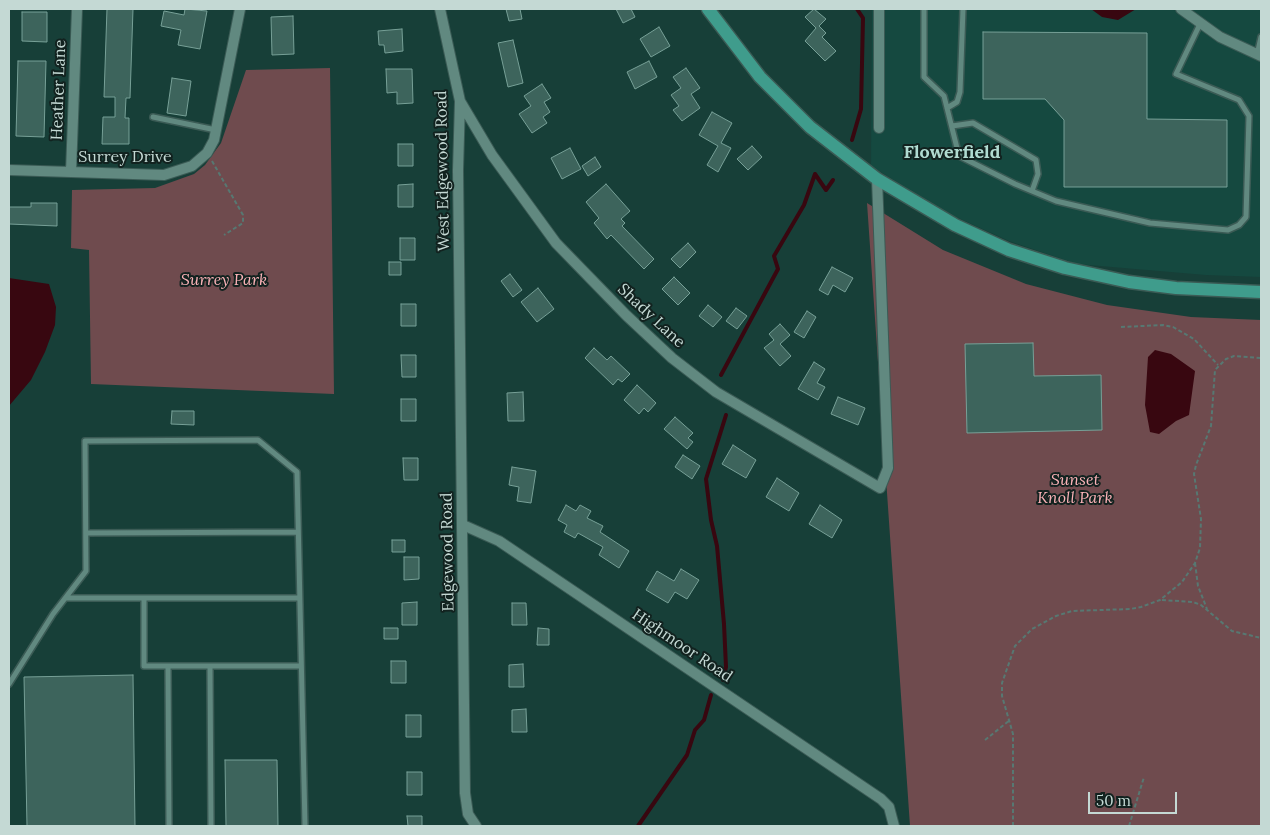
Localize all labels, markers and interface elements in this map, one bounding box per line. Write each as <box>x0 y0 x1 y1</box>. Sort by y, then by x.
street label: Heather Lane <box>48 39 70 141</box>
street label: West Edgewood Road <box>432 90 454 252</box>
district label: Flowerfield <box>904 142 1000 164</box>
street label: Surrey Drive <box>78 147 172 167</box>
park label: Surrey Park <box>181 270 267 290</box>
street label: Shady Lane <box>613 280 689 352</box>
park label: Sunset Knoll Park <box>1037 470 1113 508</box>
street label: Edgewood Road <box>437 492 459 612</box>
street label: Highmoor Road <box>628 605 736 687</box>
scale bar <box>1090 782 1179 814</box>
text: 50 m <box>1096 791 1131 810</box>

